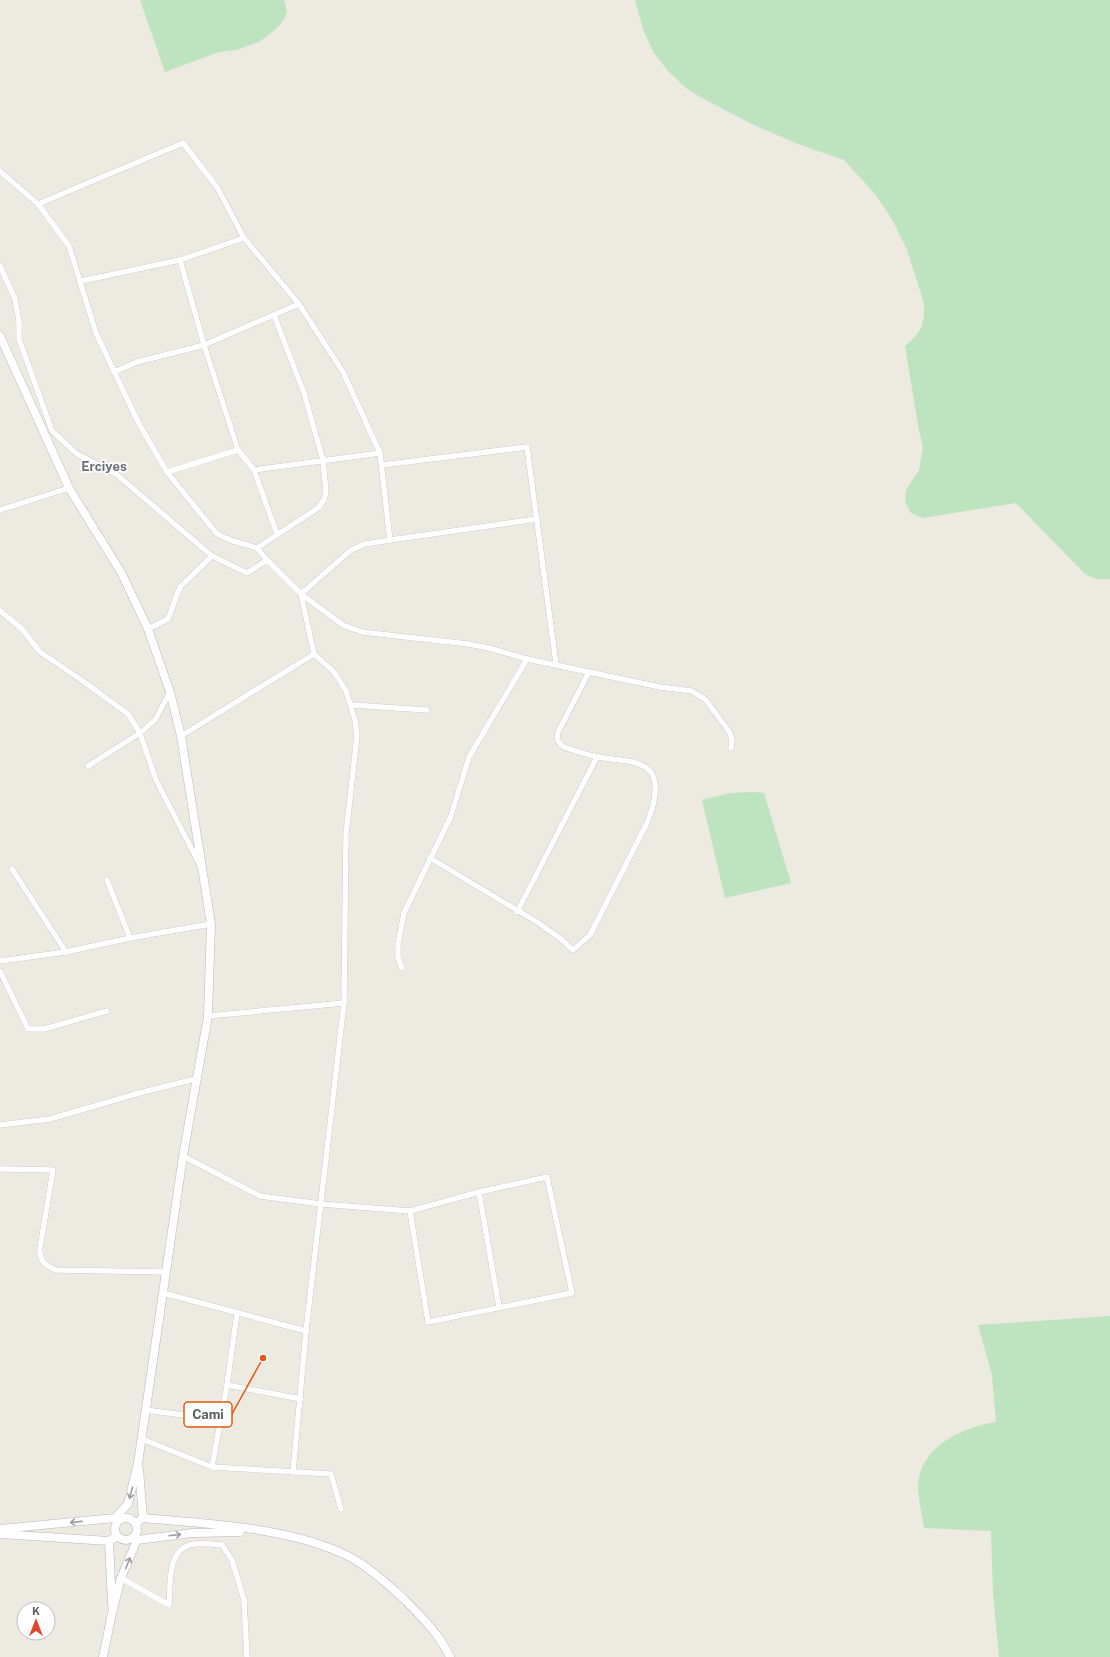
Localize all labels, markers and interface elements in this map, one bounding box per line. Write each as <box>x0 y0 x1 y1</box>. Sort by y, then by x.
district label: Erciyes <box>81 459 127 474</box>
callout: Cami <box>184 1402 232 1427</box>
text: Cami <box>192 1407 224 1422</box>
one-way arrow <box>126 1486 134 1499</box>
one-way arrow <box>70 1518 83 1525</box>
one-way arrow <box>168 1531 181 1539</box>
one-way arrow <box>124 1557 132 1569</box>
north arrow <box>16 1601 56 1641</box>
text: K <box>32 1605 40 1617</box>

